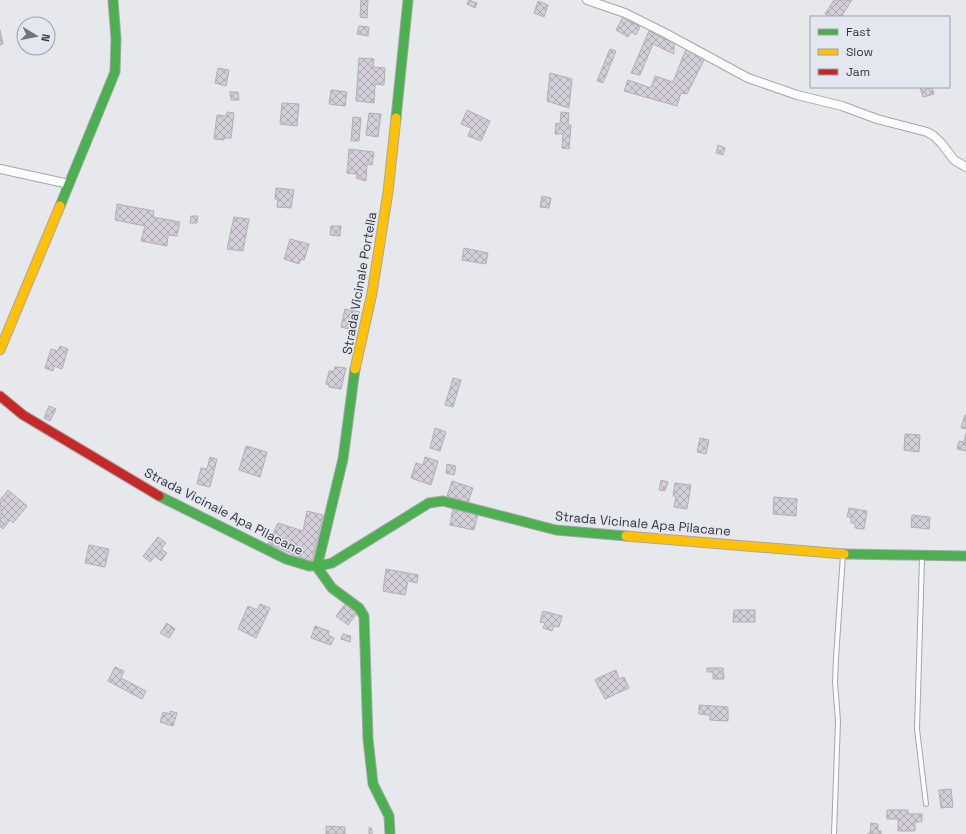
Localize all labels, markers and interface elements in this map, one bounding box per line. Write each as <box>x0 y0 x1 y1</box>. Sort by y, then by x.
north arrow <box>16 16 56 56</box>
legend <box>810 16 950 88</box>
text: Fast <box>846 24 871 40</box>
text: N <box>38 33 53 43</box>
text: Slow <box>846 44 873 60</box>
text: Jam <box>846 64 870 80</box>
street label: Strada Vicinale Portella <box>339 210 381 356</box>
street label: Strada Vicinale Apa Pilacane <box>141 464 306 559</box>
street label: Strada Vicinale Apa Pilacane <box>554 507 732 540</box>

